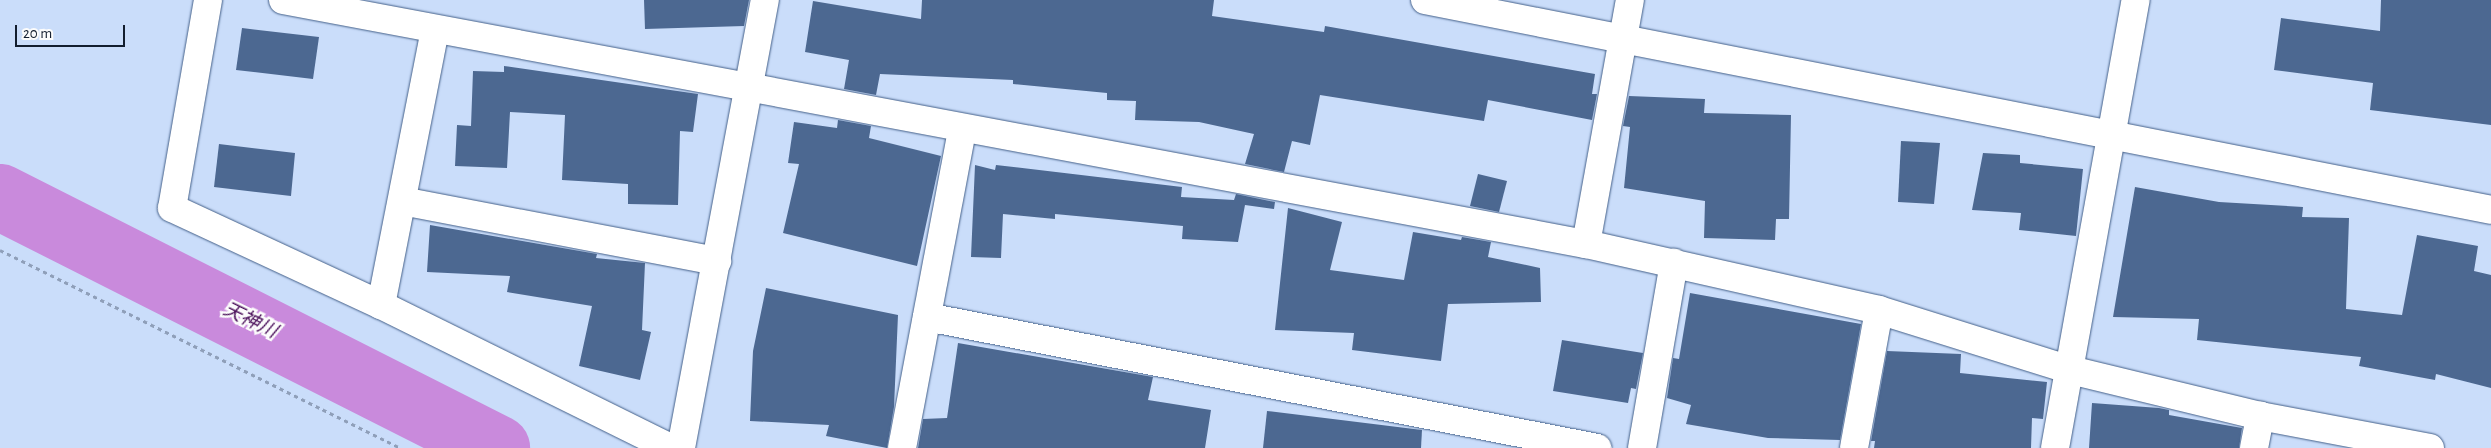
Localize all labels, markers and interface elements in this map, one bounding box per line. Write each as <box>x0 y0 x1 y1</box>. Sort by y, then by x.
scale bar <box>18 15 128 47</box>
text: 20 m <box>23 26 52 41</box>
water label: 天神川 <box>219 298 281 344</box>

